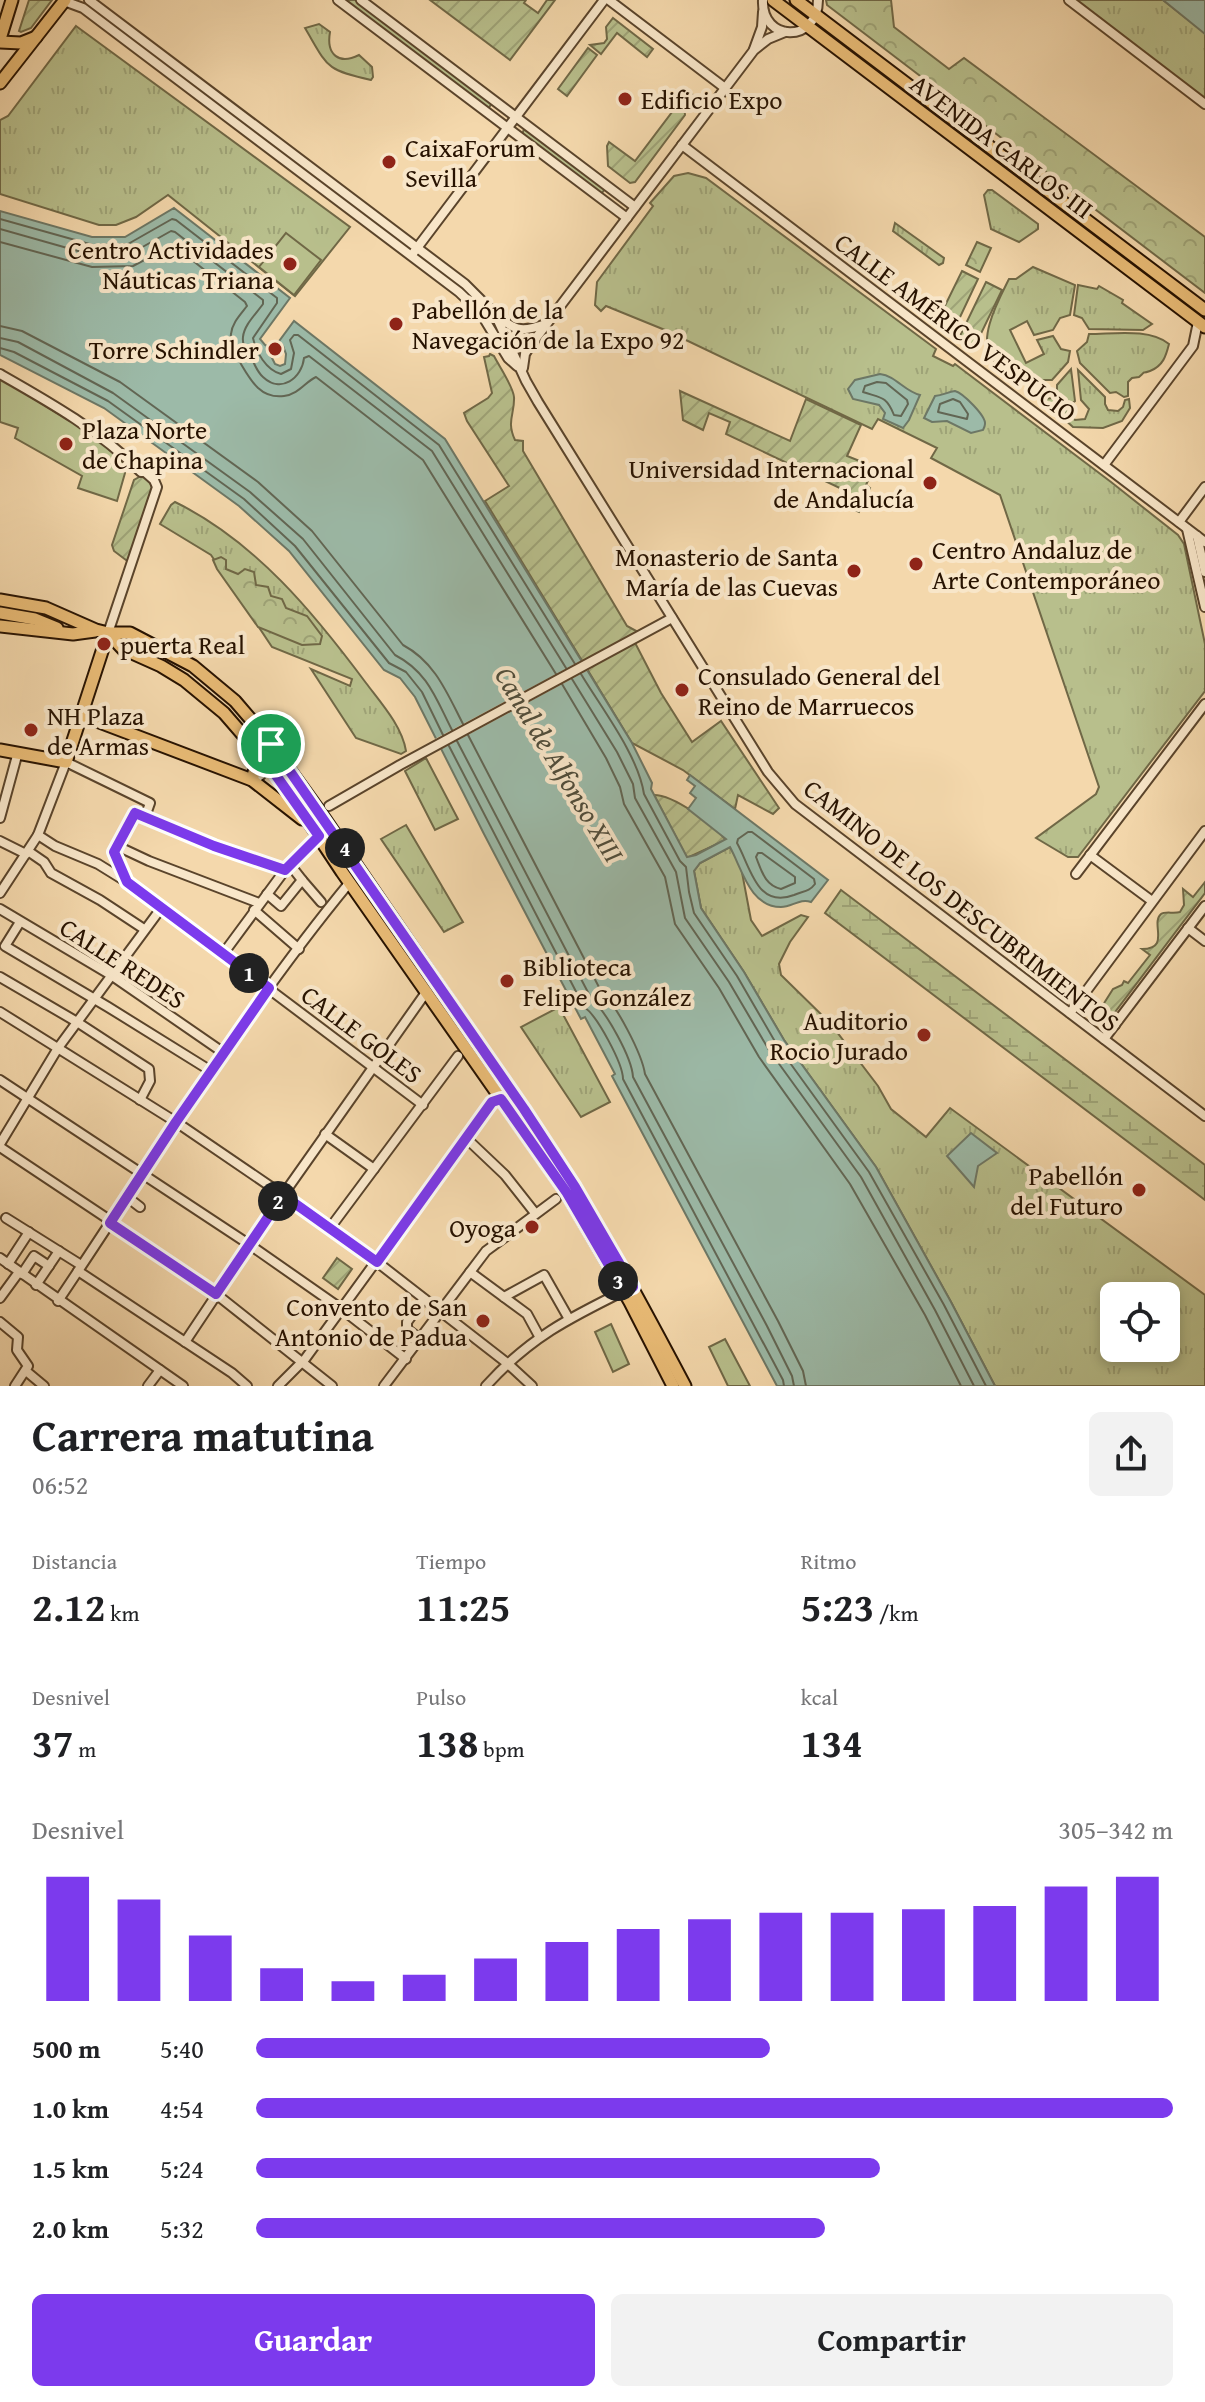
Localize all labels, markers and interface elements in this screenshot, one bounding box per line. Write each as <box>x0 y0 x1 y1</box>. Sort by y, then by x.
street label: AVENIDA CARLOS III <box>902 64 1102 228</box>
place label: Edificio Expo <box>641 80 782 119</box>
marker: Edificio Expo <box>616 90 634 108</box>
place label: CaixaForum Sevilla <box>405 128 535 197</box>
marker: CaixaForum Sevilla <box>380 153 398 171</box>
street label: CALLE AMÉRICO VESPUCIO <box>827 223 1085 431</box>
place label: Centro Actividades Náuticas Triana <box>68 230 275 299</box>
marker: Centro Actividades Náuticas Triana <box>281 255 299 273</box>
place label: Pabellón de la Navegación de la Expo 92 <box>412 290 685 359</box>
marker: Pabellón de la Navegación de la Expo 92 <box>387 315 405 333</box>
place label: Torre Schindler <box>89 330 259 369</box>
marker: Torre Schindler <box>266 340 284 358</box>
place label: Plaza Norte de Chapina <box>82 410 207 479</box>
marker: Plaza Norte de Chapina <box>57 435 75 453</box>
place label: Universidad Internacional de Andalucía <box>628 449 915 518</box>
marker: Universidad Internacional de Andalucía <box>921 474 939 492</box>
place label: Centro Andaluz de Arte Contemporáneo <box>932 530 1161 599</box>
place label: Monasterio de Santa María de las Cuevas <box>615 537 839 606</box>
marker: Centro Andaluz de Arte Contemporáneo <box>907 555 925 573</box>
marker: Monasterio de Santa María de las Cuevas <box>845 562 863 580</box>
place label: puerta Real <box>120 625 245 664</box>
marker: puerta Real <box>95 635 113 653</box>
place label: Consulado General del Reino de Marruecos <box>698 656 940 725</box>
water label: Canal de Alfonso XIII <box>485 658 635 870</box>
marker: Consulado General del Reino de Marruecos <box>673 681 691 699</box>
place label: NH Plaza de Armas <box>47 696 149 765</box>
pin <box>237 710 305 778</box>
marker: NH Plaza de Armas <box>22 721 40 739</box>
icon: arrive <box>249 722 293 766</box>
street label: CAMINO DE LOS DESCUBRIMIENTOS <box>796 769 1128 1041</box>
pin: 4 <box>325 828 365 868</box>
text: 4 <box>339 832 351 864</box>
street label: CALLE REDES <box>52 908 194 1018</box>
place label: Biblioteca Felipe González <box>523 947 691 1016</box>
pin: 1 <box>229 953 269 993</box>
text: 1 <box>243 957 255 989</box>
marker: Biblioteca Felipe González <box>498 972 516 990</box>
street label: CALLE GOLES <box>293 975 431 1093</box>
place label: Auditorio Rocio Jurado <box>770 1001 908 1070</box>
marker: Auditorio Rocio Jurado <box>915 1026 933 1044</box>
place label: Pabellón del Futuro <box>1010 1156 1123 1225</box>
pin: 2 <box>258 1181 298 1221</box>
marker: Pabellón del Futuro <box>1130 1181 1148 1199</box>
text: 2 <box>272 1185 284 1217</box>
place label: Oyoga <box>449 1208 517 1247</box>
marker: Oyoga <box>523 1218 541 1236</box>
pin: 3 <box>598 1261 638 1301</box>
text: 3 <box>612 1265 624 1297</box>
map controls <box>1100 1282 1180 1362</box>
button: locate <box>1100 1282 1180 1362</box>
place label: Convento de San Antonio de Padua <box>275 1287 468 1356</box>
marker: Convento de San Antonio de Padua <box>474 1312 492 1330</box>
text: Carrera matutina <box>32 1403 374 1467</box>
button: share <box>1089 1412 1173 1496</box>
text: 06:52 <box>32 1465 88 1504</box>
text: Distancia <box>32 1545 117 1577</box>
text: Tiempo <box>416 1545 486 1577</box>
text: Ritmo <box>801 1545 856 1577</box>
text: 2.12 <box>32 1577 105 1636</box>
text: 11:25 <box>416 1577 511 1636</box>
text: 5:23 <box>801 1577 874 1636</box>
text: km <box>105 1597 139 1629</box>
text: /km <box>874 1597 919 1629</box>
text: Desnivel <box>32 1681 110 1713</box>
text: Pulso <box>416 1681 466 1713</box>
text: kcal <box>801 1681 838 1713</box>
text: 37 <box>32 1713 73 1772</box>
text: 138 <box>416 1713 479 1772</box>
text: 134 <box>801 1713 863 1772</box>
text: m <box>73 1733 96 1765</box>
text: bpm <box>479 1733 525 1765</box>
text: Desnivel <box>32 1810 124 1849</box>
text: 305–342 m <box>1059 1810 1173 1849</box>
text: 500 m <box>32 2029 100 2068</box>
text: 5:40 <box>160 2029 204 2068</box>
text: 1.0 km <box>32 2089 109 2128</box>
text: 4:54 <box>160 2089 204 2128</box>
text: 1.5 km <box>32 2149 109 2188</box>
text: 5:24 <box>160 2149 204 2188</box>
text: 2.0 km <box>32 2209 109 2248</box>
text: 5:32 <box>160 2209 204 2248</box>
button: Guardar <box>32 2294 595 2386</box>
button: Compartir <box>611 2294 1173 2386</box>

